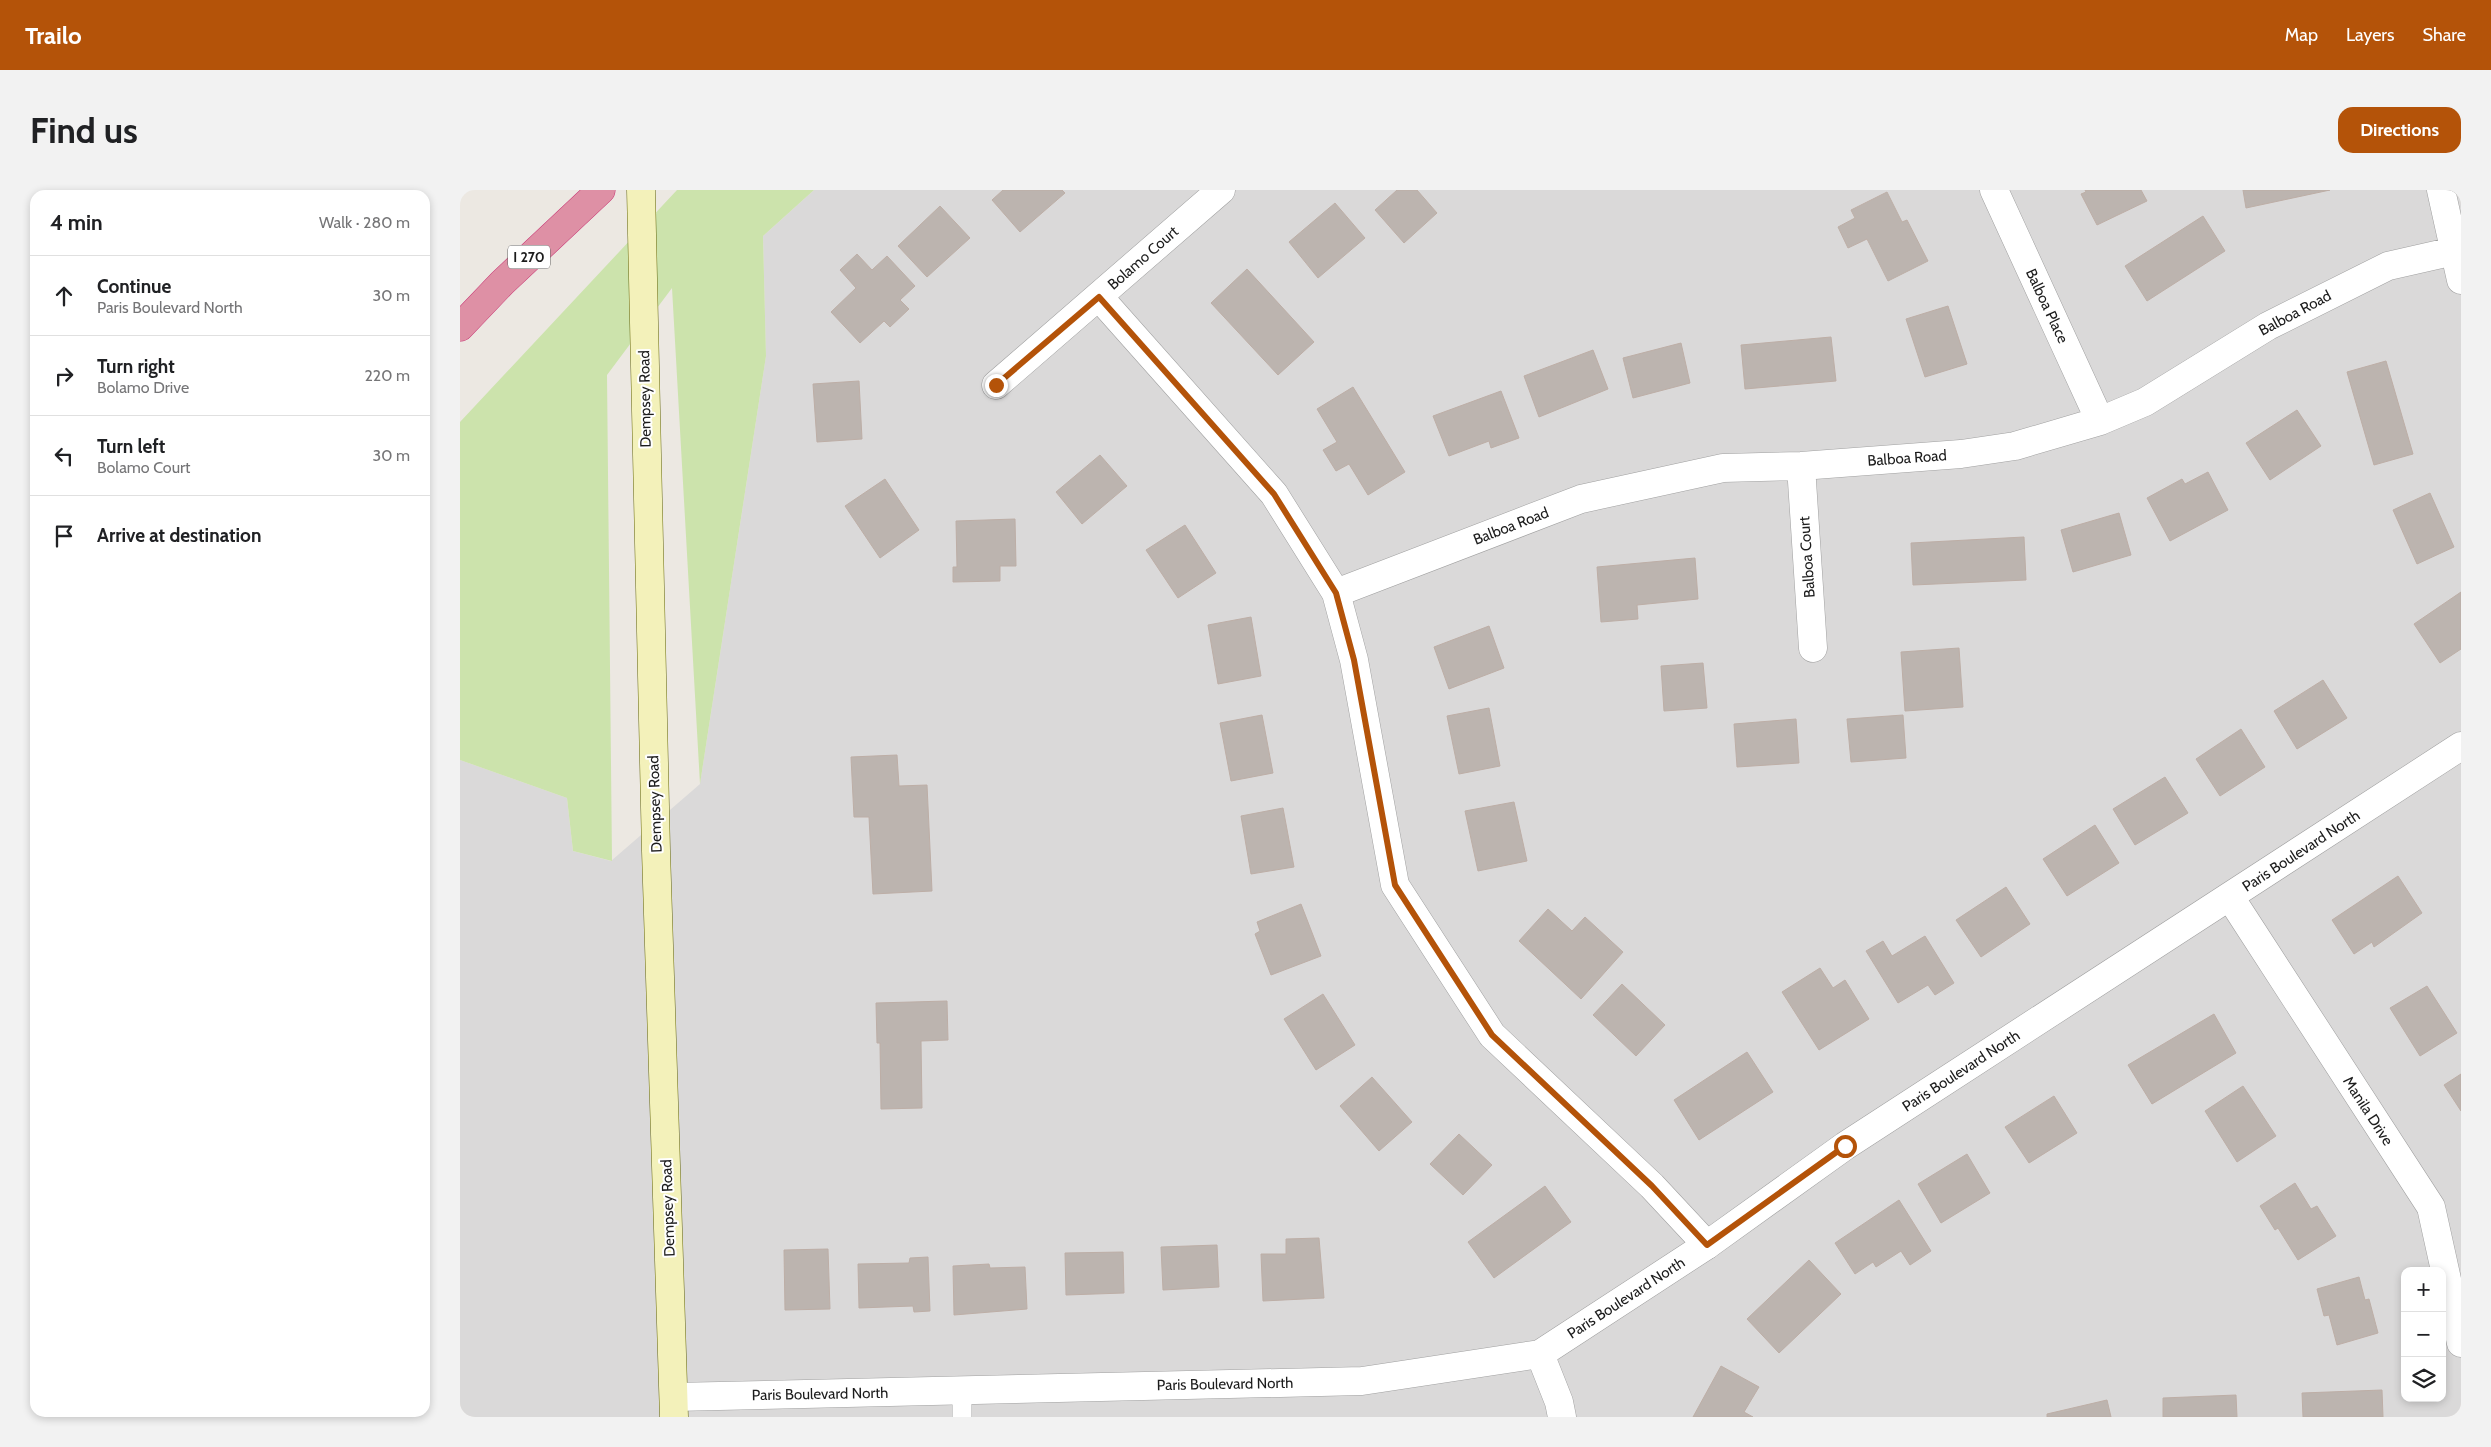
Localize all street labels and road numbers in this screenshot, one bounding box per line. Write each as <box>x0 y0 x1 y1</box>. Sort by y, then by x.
street label: Bolamo Court <box>1104 222 1182 294</box>
road number: I 270 <box>508 246 550 268</box>
street label: Balboa Place <box>2022 266 2072 347</box>
street label: Balboa Road <box>2256 286 2334 340</box>
street label: Dempsey Road <box>635 350 655 448</box>
street label: Balboa Road <box>1867 446 1947 470</box>
street label: Balboa Road <box>1471 503 1551 549</box>
street label: Balboa Court <box>1795 516 1819 598</box>
street label: Dempsey Road <box>644 755 666 853</box>
street label: Paris Boulevard North <box>2239 806 2363 896</box>
street label: Paris Boulevard North <box>1899 1026 2023 1116</box>
street label: Manila Drive <box>2339 1073 2397 1149</box>
street label: Dempsey Road <box>657 1159 679 1257</box>
street label: Paris Boulevard North <box>1564 1253 1688 1343</box>
street label: Paris Boulevard North <box>1157 1374 1293 1394</box>
street label: Paris Boulevard North <box>752 1384 888 1404</box>

